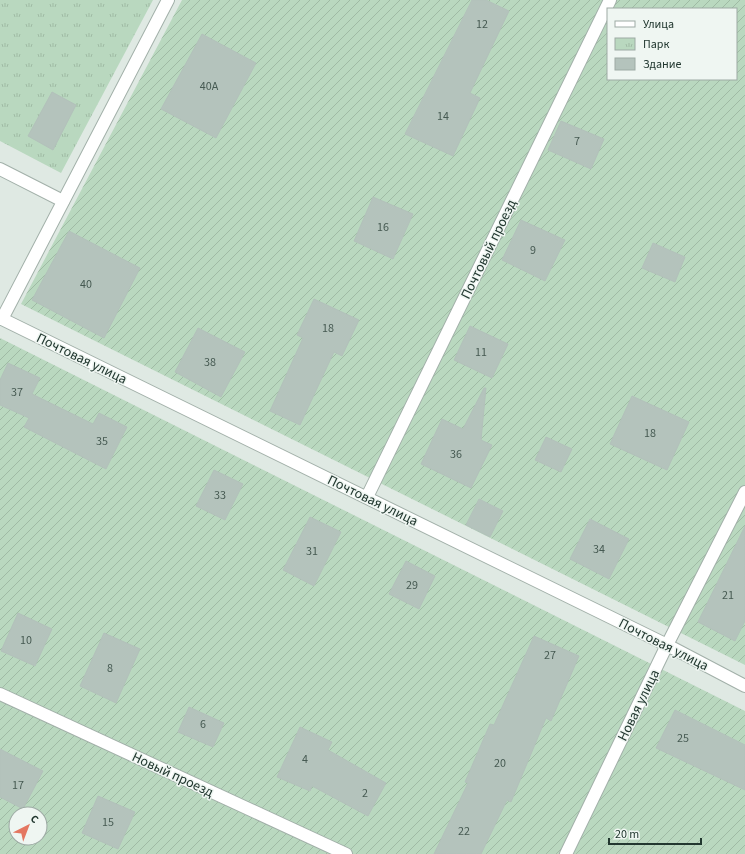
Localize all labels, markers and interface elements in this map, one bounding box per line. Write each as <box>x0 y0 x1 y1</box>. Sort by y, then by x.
legend <box>607 8 737 80</box>
house number: 12 <box>476 16 488 33</box>
text: Улица <box>643 16 674 33</box>
text: Парк <box>643 36 669 53</box>
text: Здание <box>643 56 682 73</box>
house number: 40А <box>200 78 219 95</box>
house number: 14 <box>437 108 449 125</box>
house number: 7 <box>574 133 580 150</box>
street label: Почтовый проезд <box>456 196 522 303</box>
house number: 16 <box>377 219 389 236</box>
house number: 9 <box>530 242 536 259</box>
house number: 40 <box>80 276 92 293</box>
house number: 18 <box>322 320 334 337</box>
street label: Почтовая улица <box>33 328 130 389</box>
house number: 11 <box>475 344 487 361</box>
house number: 38 <box>204 354 216 371</box>
house number: 37 <box>11 384 23 401</box>
house number: 18 <box>644 425 656 442</box>
house number: 35 <box>96 433 108 450</box>
house number: 36 <box>450 446 462 463</box>
street label: Почтовая улица <box>324 470 421 531</box>
house number: 33 <box>214 487 226 504</box>
house number: 34 <box>593 541 605 558</box>
house number: 31 <box>306 543 318 560</box>
house number: 29 <box>406 577 418 594</box>
house number: 21 <box>722 587 734 604</box>
street label: Почтовая улица <box>615 614 712 676</box>
house number: 10 <box>20 632 32 649</box>
house number: 27 <box>544 647 556 664</box>
house number: 8 <box>107 660 113 677</box>
street label: Новая улица <box>613 666 665 745</box>
house number: 6 <box>200 716 206 733</box>
house number: 25 <box>677 730 689 747</box>
street label: Новый проезд <box>129 747 217 803</box>
house number: 4 <box>302 751 308 768</box>
house number: 20 <box>494 755 506 772</box>
house number: 17 <box>12 777 24 794</box>
house number: 2 <box>362 785 368 802</box>
north arrow <box>8 806 48 846</box>
text: С <box>27 811 42 827</box>
house number: 15 <box>102 814 114 831</box>
scale bar <box>609 820 701 846</box>
house number: 22 <box>458 823 470 840</box>
text: 20 m <box>615 826 639 843</box>

